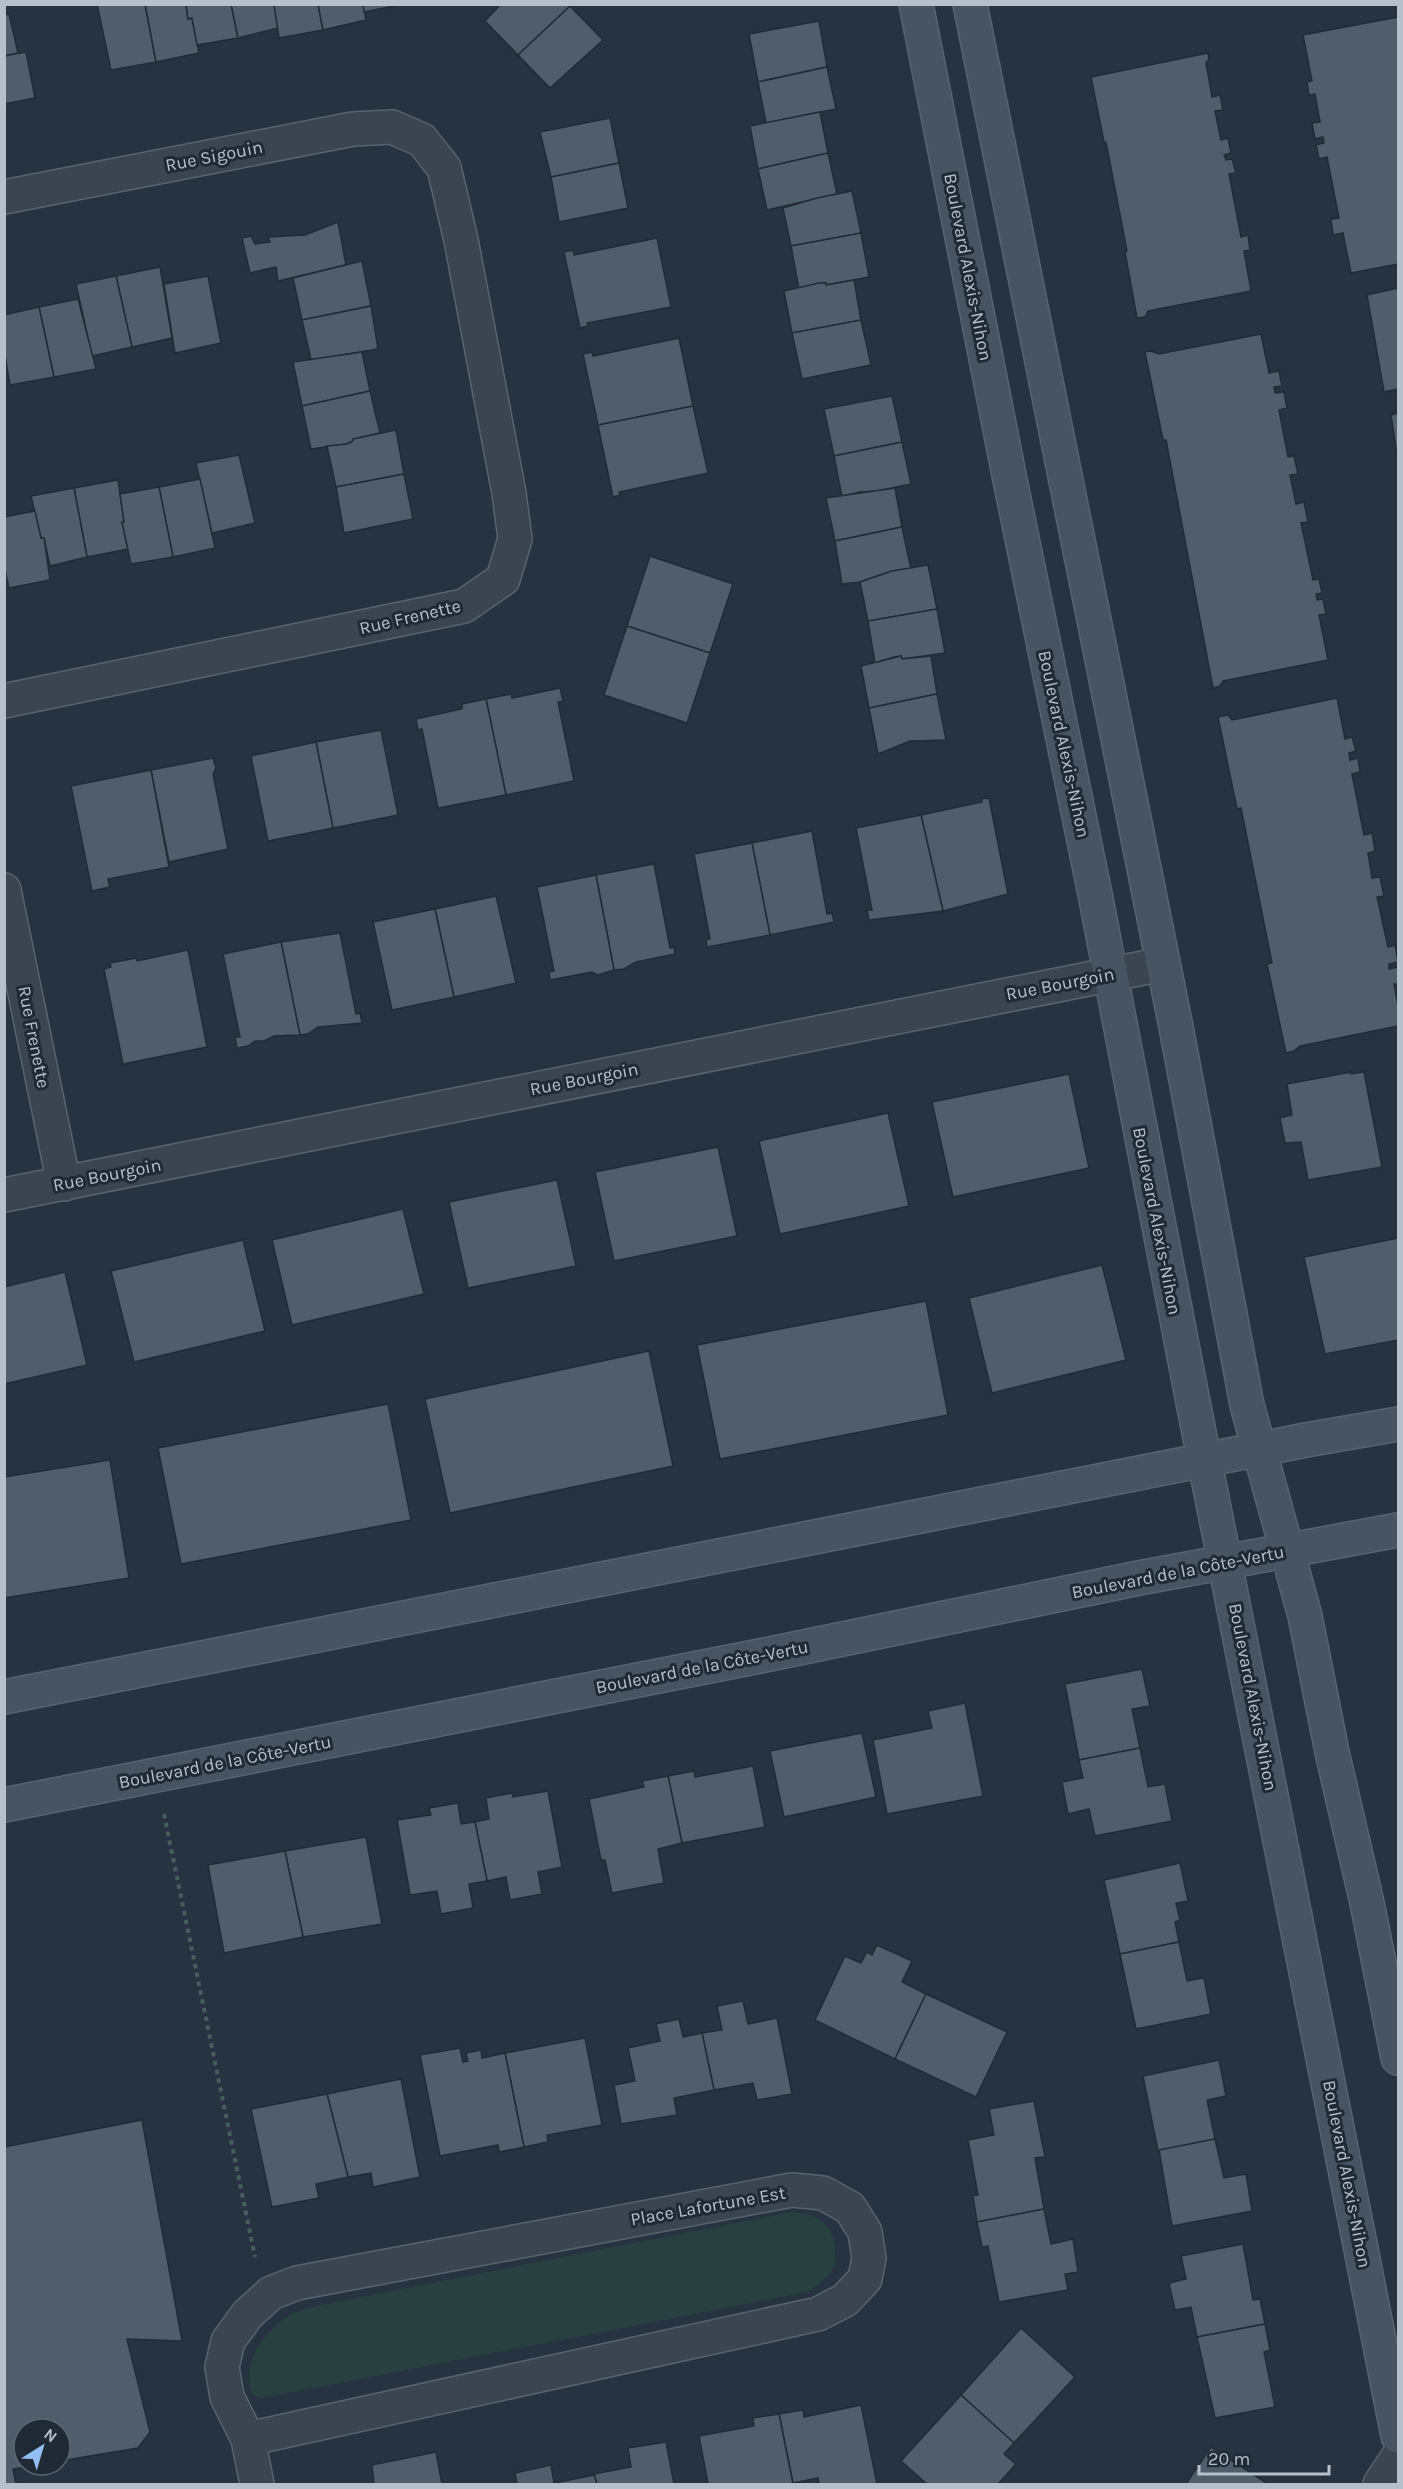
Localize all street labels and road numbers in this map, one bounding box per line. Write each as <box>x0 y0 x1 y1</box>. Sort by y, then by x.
street label: Rue Sigouin <box>163 136 265 176</box>
street label: Boulevard Alexis-Nihon <box>939 171 997 363</box>
street label: Rue Frenette <box>357 595 463 639</box>
street label: Boulevard Alexis-Nihon <box>1033 648 1095 840</box>
street label: Rue Bourgoin <box>1004 963 1116 1005</box>
street label: Rue Frenette <box>13 984 55 1090</box>
street label: Rue Bourgoin <box>528 1058 640 1100</box>
street label: Boulevard Alexis-Nihon <box>1128 1125 1186 1317</box>
street label: Rue Bourgoin <box>51 1154 163 1196</box>
street label: Boulevard de la Côte-Vertu <box>1070 1541 1286 1603</box>
street label: Boulevard Alexis-Nihon <box>1224 1601 1282 1793</box>
street label: Boulevard de la Côte-Vertu <box>594 1636 810 1698</box>
street label: Boulevard de la Côte-Vertu <box>117 1731 333 1793</box>
street label: Boulevard Alexis-Nihon <box>1318 2078 1376 2270</box>
street label: Place Lafortune Est <box>629 2182 787 2230</box>

